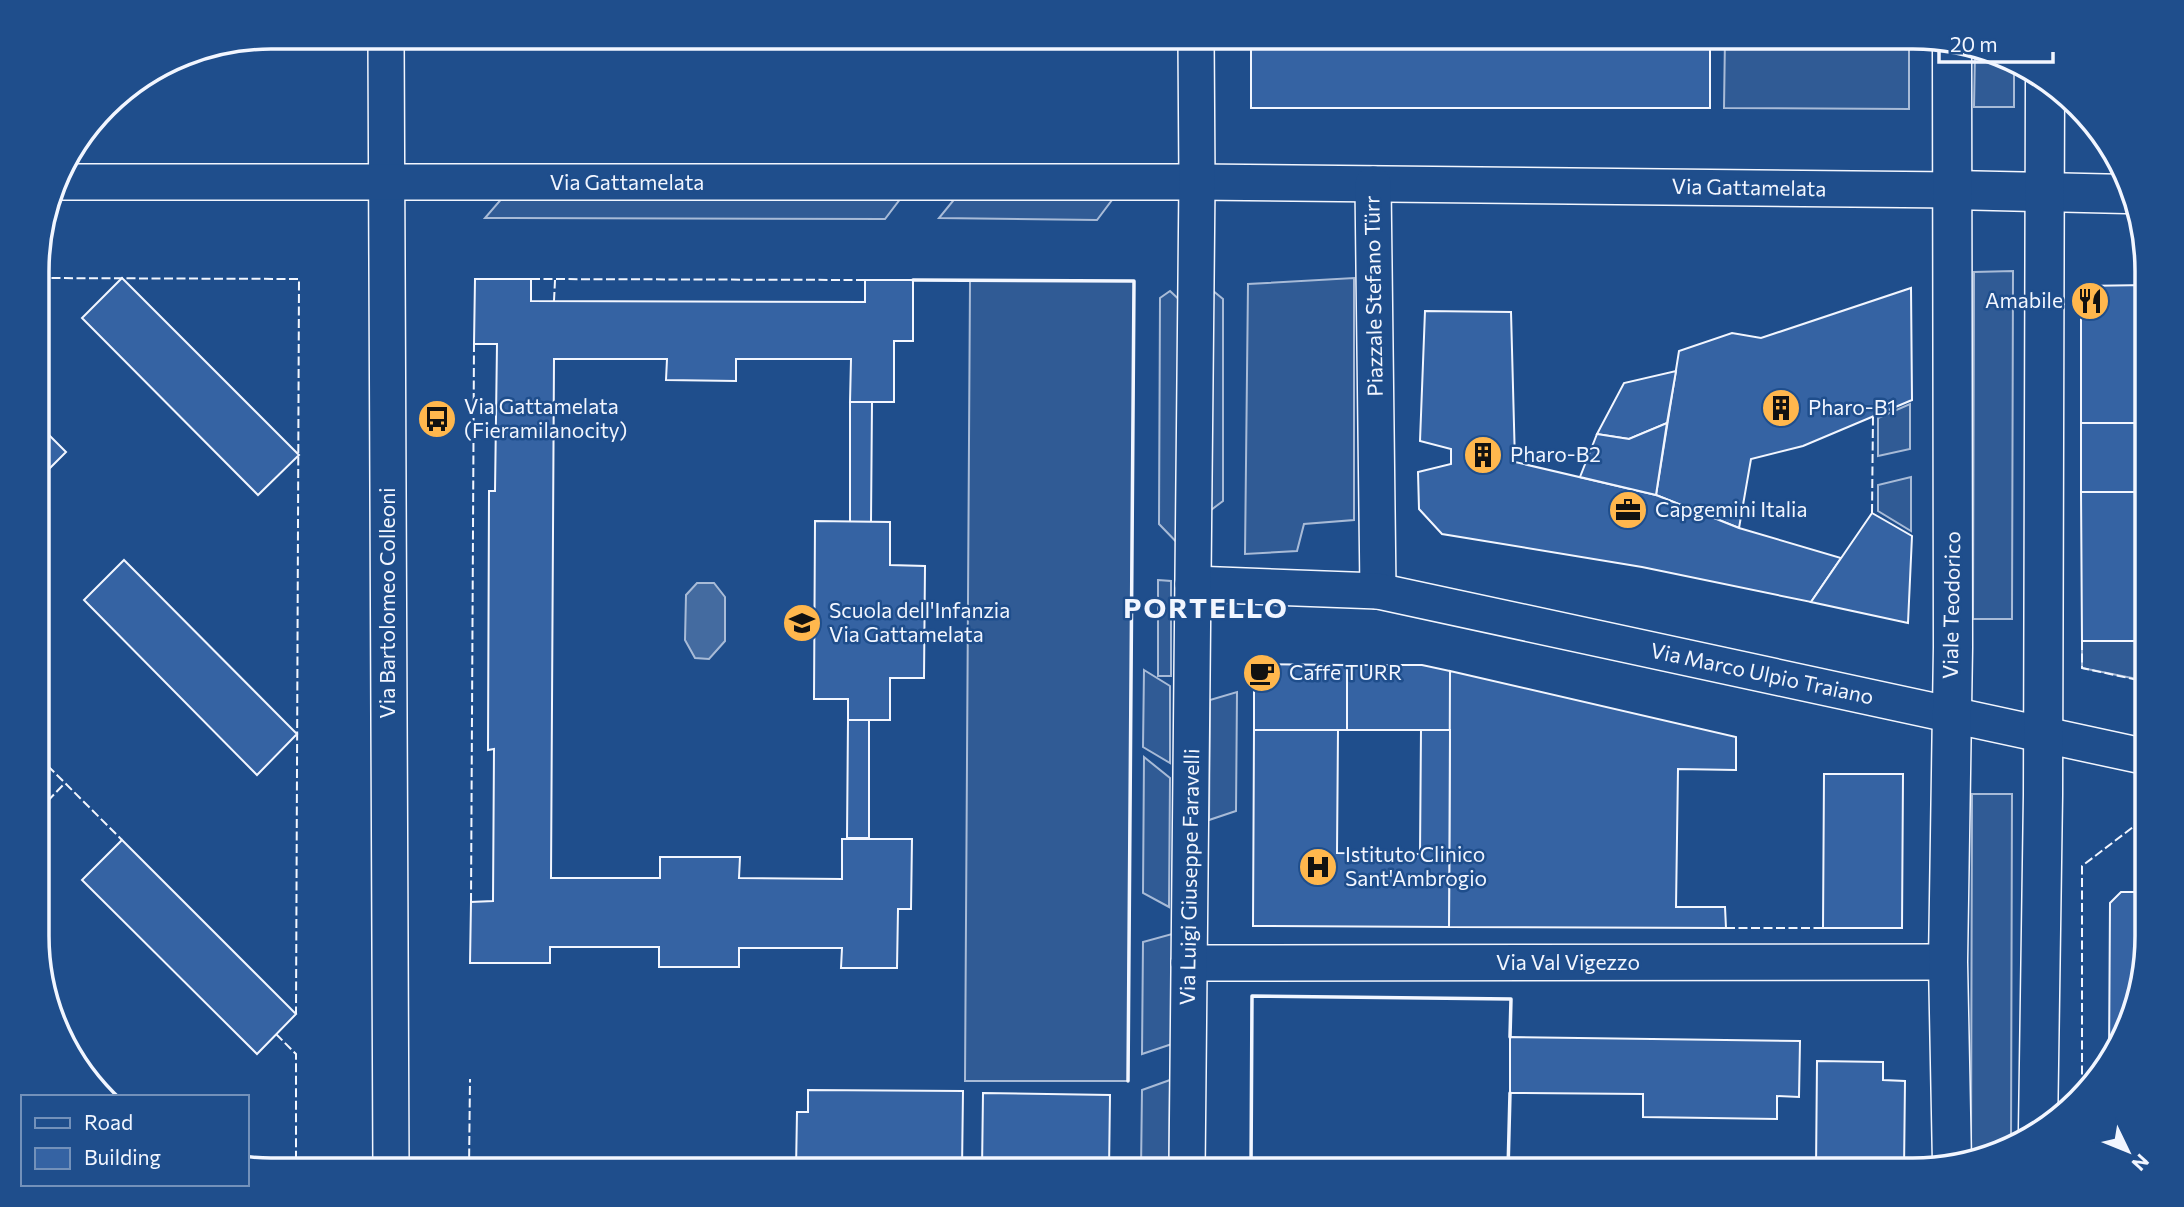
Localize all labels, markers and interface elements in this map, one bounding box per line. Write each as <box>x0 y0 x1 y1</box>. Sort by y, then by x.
scale bar <box>1939 21 2053 65</box>
text: 20 m <box>1950 31 1998 56</box>
street label: Via Gattamelata <box>550 169 704 194</box>
street label: Via Gattamelata <box>1671 173 1827 200</box>
street label: Piazzale Stefano Türr <box>1358 195 1387 397</box>
restaurant icon: Amabile <box>2069 280 2111 322</box>
place label: Amabile <box>1985 287 2063 312</box>
building icon: Pharo-B1 <box>1760 387 1802 429</box>
place label: Via Gattamelata (Fieramilanocity) <box>464 393 627 442</box>
place label: Pharo-B1 <box>1808 394 1896 419</box>
bus stop icon: Via Gattamelata (Fieramilanocity) <box>416 398 458 440</box>
building icon: Pharo-B2 <box>1462 434 1504 476</box>
place label: Pharo-B2 <box>1510 441 1601 466</box>
street label: Via Bartolomeo Colleoni <box>374 487 399 719</box>
office icon: Capgemini Italia <box>1607 489 1649 531</box>
place label: Capgemini Italia <box>1655 496 1807 521</box>
street label: Viale Teodorico <box>1937 531 1964 679</box>
district label: PORTELLO <box>1123 590 1289 624</box>
place label: Scuola dell'Infanzia Via Gattamelata <box>829 597 1010 646</box>
school or university icon: Scuola dell'Infanzia Via Gattamelata <box>781 602 823 644</box>
street label: Via Marco Ulpio Traiano <box>1648 637 1876 708</box>
cafe icon: Caffe TURR <box>1241 652 1283 694</box>
place label: Caffe TURR <box>1289 659 1402 684</box>
street label: Via Luigi Giuseppe Faravelli <box>1174 748 1203 1006</box>
place label: Istituto Clinico Sant'Ambrogio <box>1345 841 1487 890</box>
hospital icon: Istituto Clinico Sant'Ambrogio <box>1297 846 1339 888</box>
street label: Via Val Vigezzo <box>1496 949 1640 974</box>
legend <box>21 1095 248 1186</box>
text: Road <box>84 1109 133 1134</box>
north arrow <box>2093 1116 2163 1186</box>
text: Building <box>84 1144 161 1169</box>
text: N <box>2128 1150 2154 1176</box>

